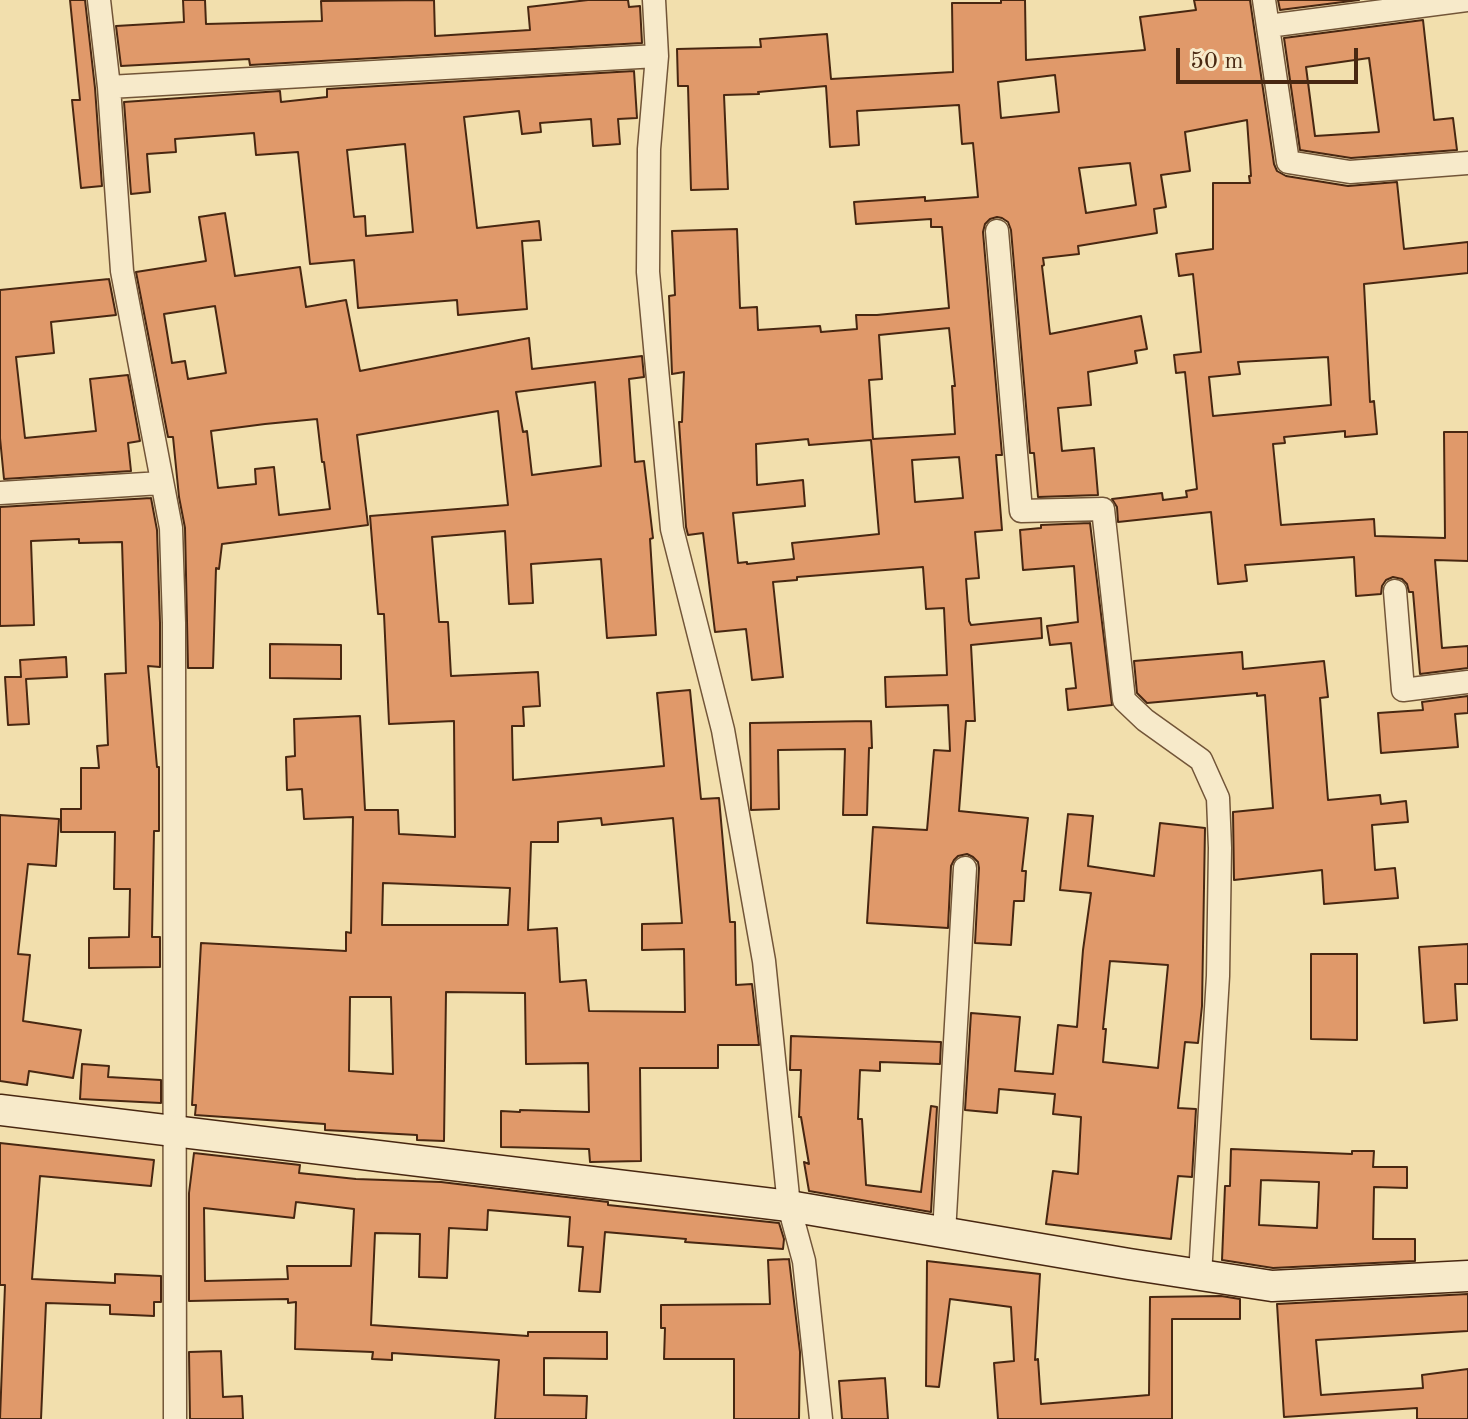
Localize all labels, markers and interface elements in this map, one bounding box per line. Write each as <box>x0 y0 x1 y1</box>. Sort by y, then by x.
scale bar <box>1180 32 1362 82</box>
text: 50 m <box>1190 50 1244 74</box>

